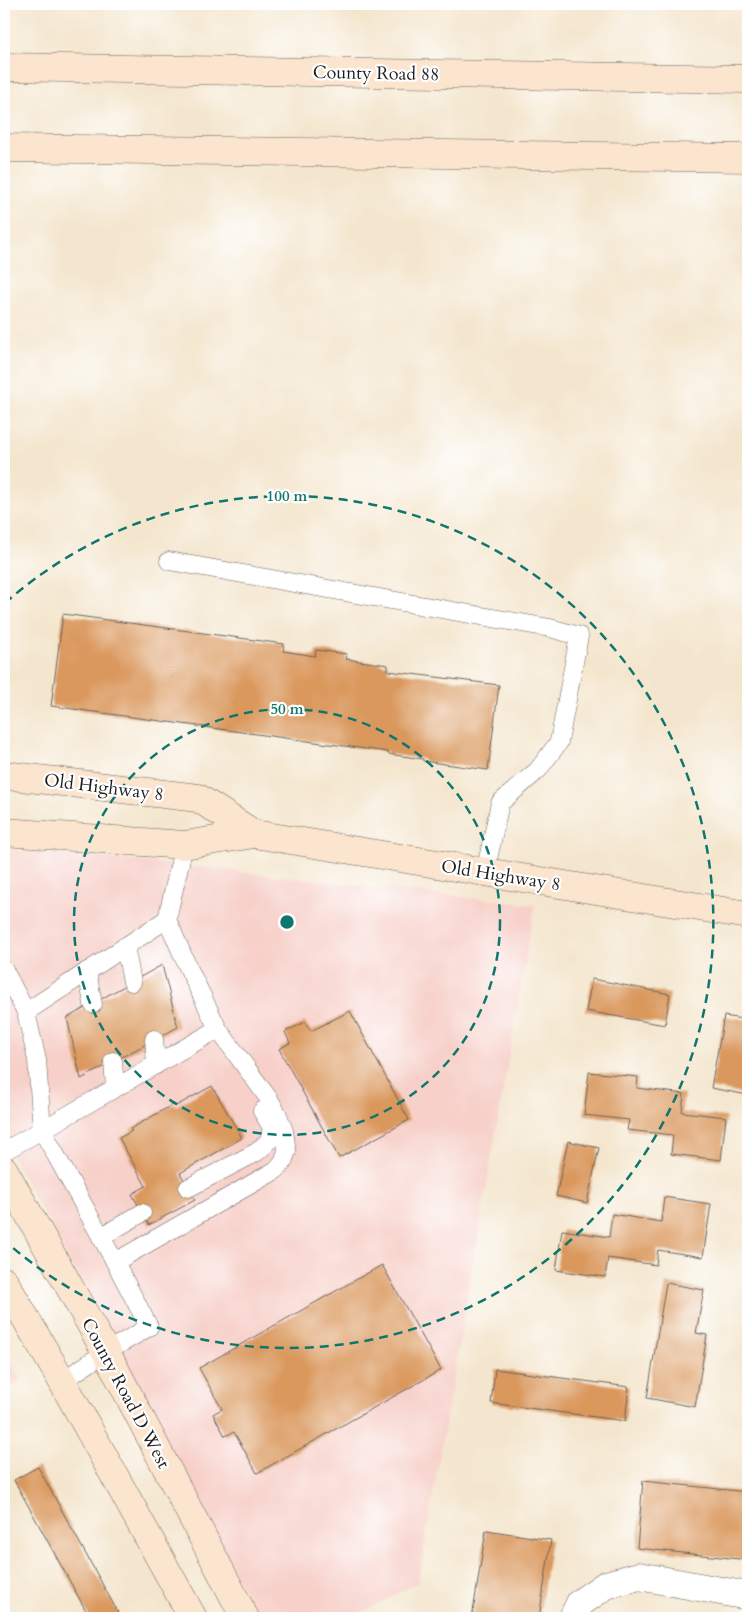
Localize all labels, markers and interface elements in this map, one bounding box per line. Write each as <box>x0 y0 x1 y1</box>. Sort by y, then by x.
street label: County Road 88 <box>313 60 439 87</box>
text: 100 m <box>267 486 308 506</box>
text: 50 m <box>270 699 304 719</box>
street label: Old Highway 8 <box>43 768 165 807</box>
street label: Old Highway 8 <box>440 854 562 897</box>
centre of rings <box>278 913 296 931</box>
street label: County Road D West <box>75 1314 176 1473</box>

